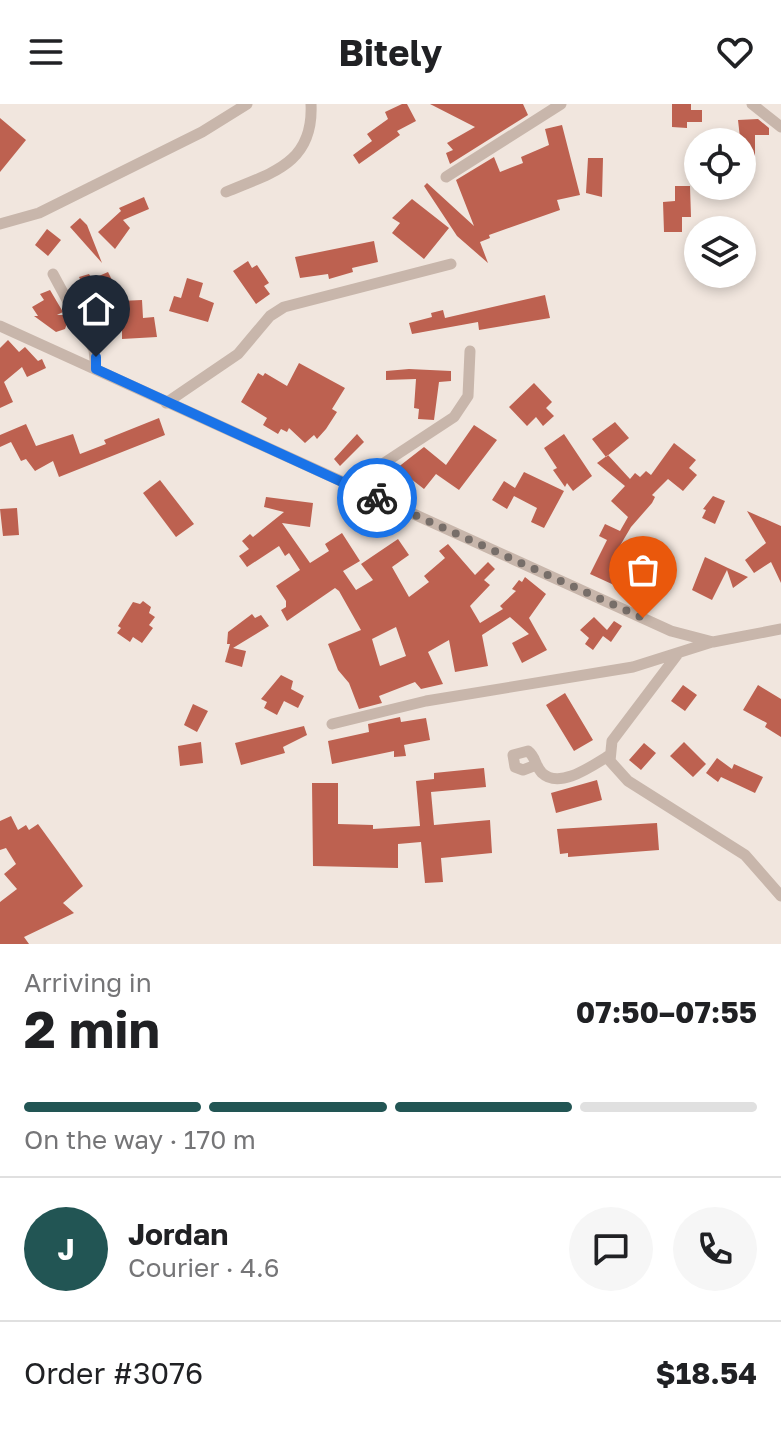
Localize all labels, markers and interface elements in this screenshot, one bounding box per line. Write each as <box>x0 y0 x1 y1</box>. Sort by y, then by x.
icon: menu <box>24 30 68 74</box>
icon: heart <box>713 30 757 74</box>
text: Bitely <box>339 31 442 74</box>
map controls <box>684 128 756 288</box>
button: locate <box>684 128 756 200</box>
button: layers <box>684 216 756 288</box>
pin <box>62 275 130 357</box>
icon: home <box>74 287 118 331</box>
courier <box>337 458 417 538</box>
icon: bike <box>355 476 399 520</box>
pin <box>609 536 677 618</box>
icon: bag <box>621 548 665 592</box>
text: Arriving in <box>24 967 152 998</box>
text: 07:50–07:55 <box>576 994 757 1030</box>
text: 2 min <box>24 997 160 1059</box>
text: On the way · 170 m <box>24 1124 256 1155</box>
button: chat <box>569 1207 653 1291</box>
button: phone <box>673 1207 757 1291</box>
text: Jordan <box>128 1216 228 1252</box>
text: J <box>57 1231 75 1267</box>
text: Courier · 4.6 <box>128 1252 280 1283</box>
text: Order #3076 <box>24 1355 203 1391</box>
text: $18.54 <box>656 1355 757 1391</box>

